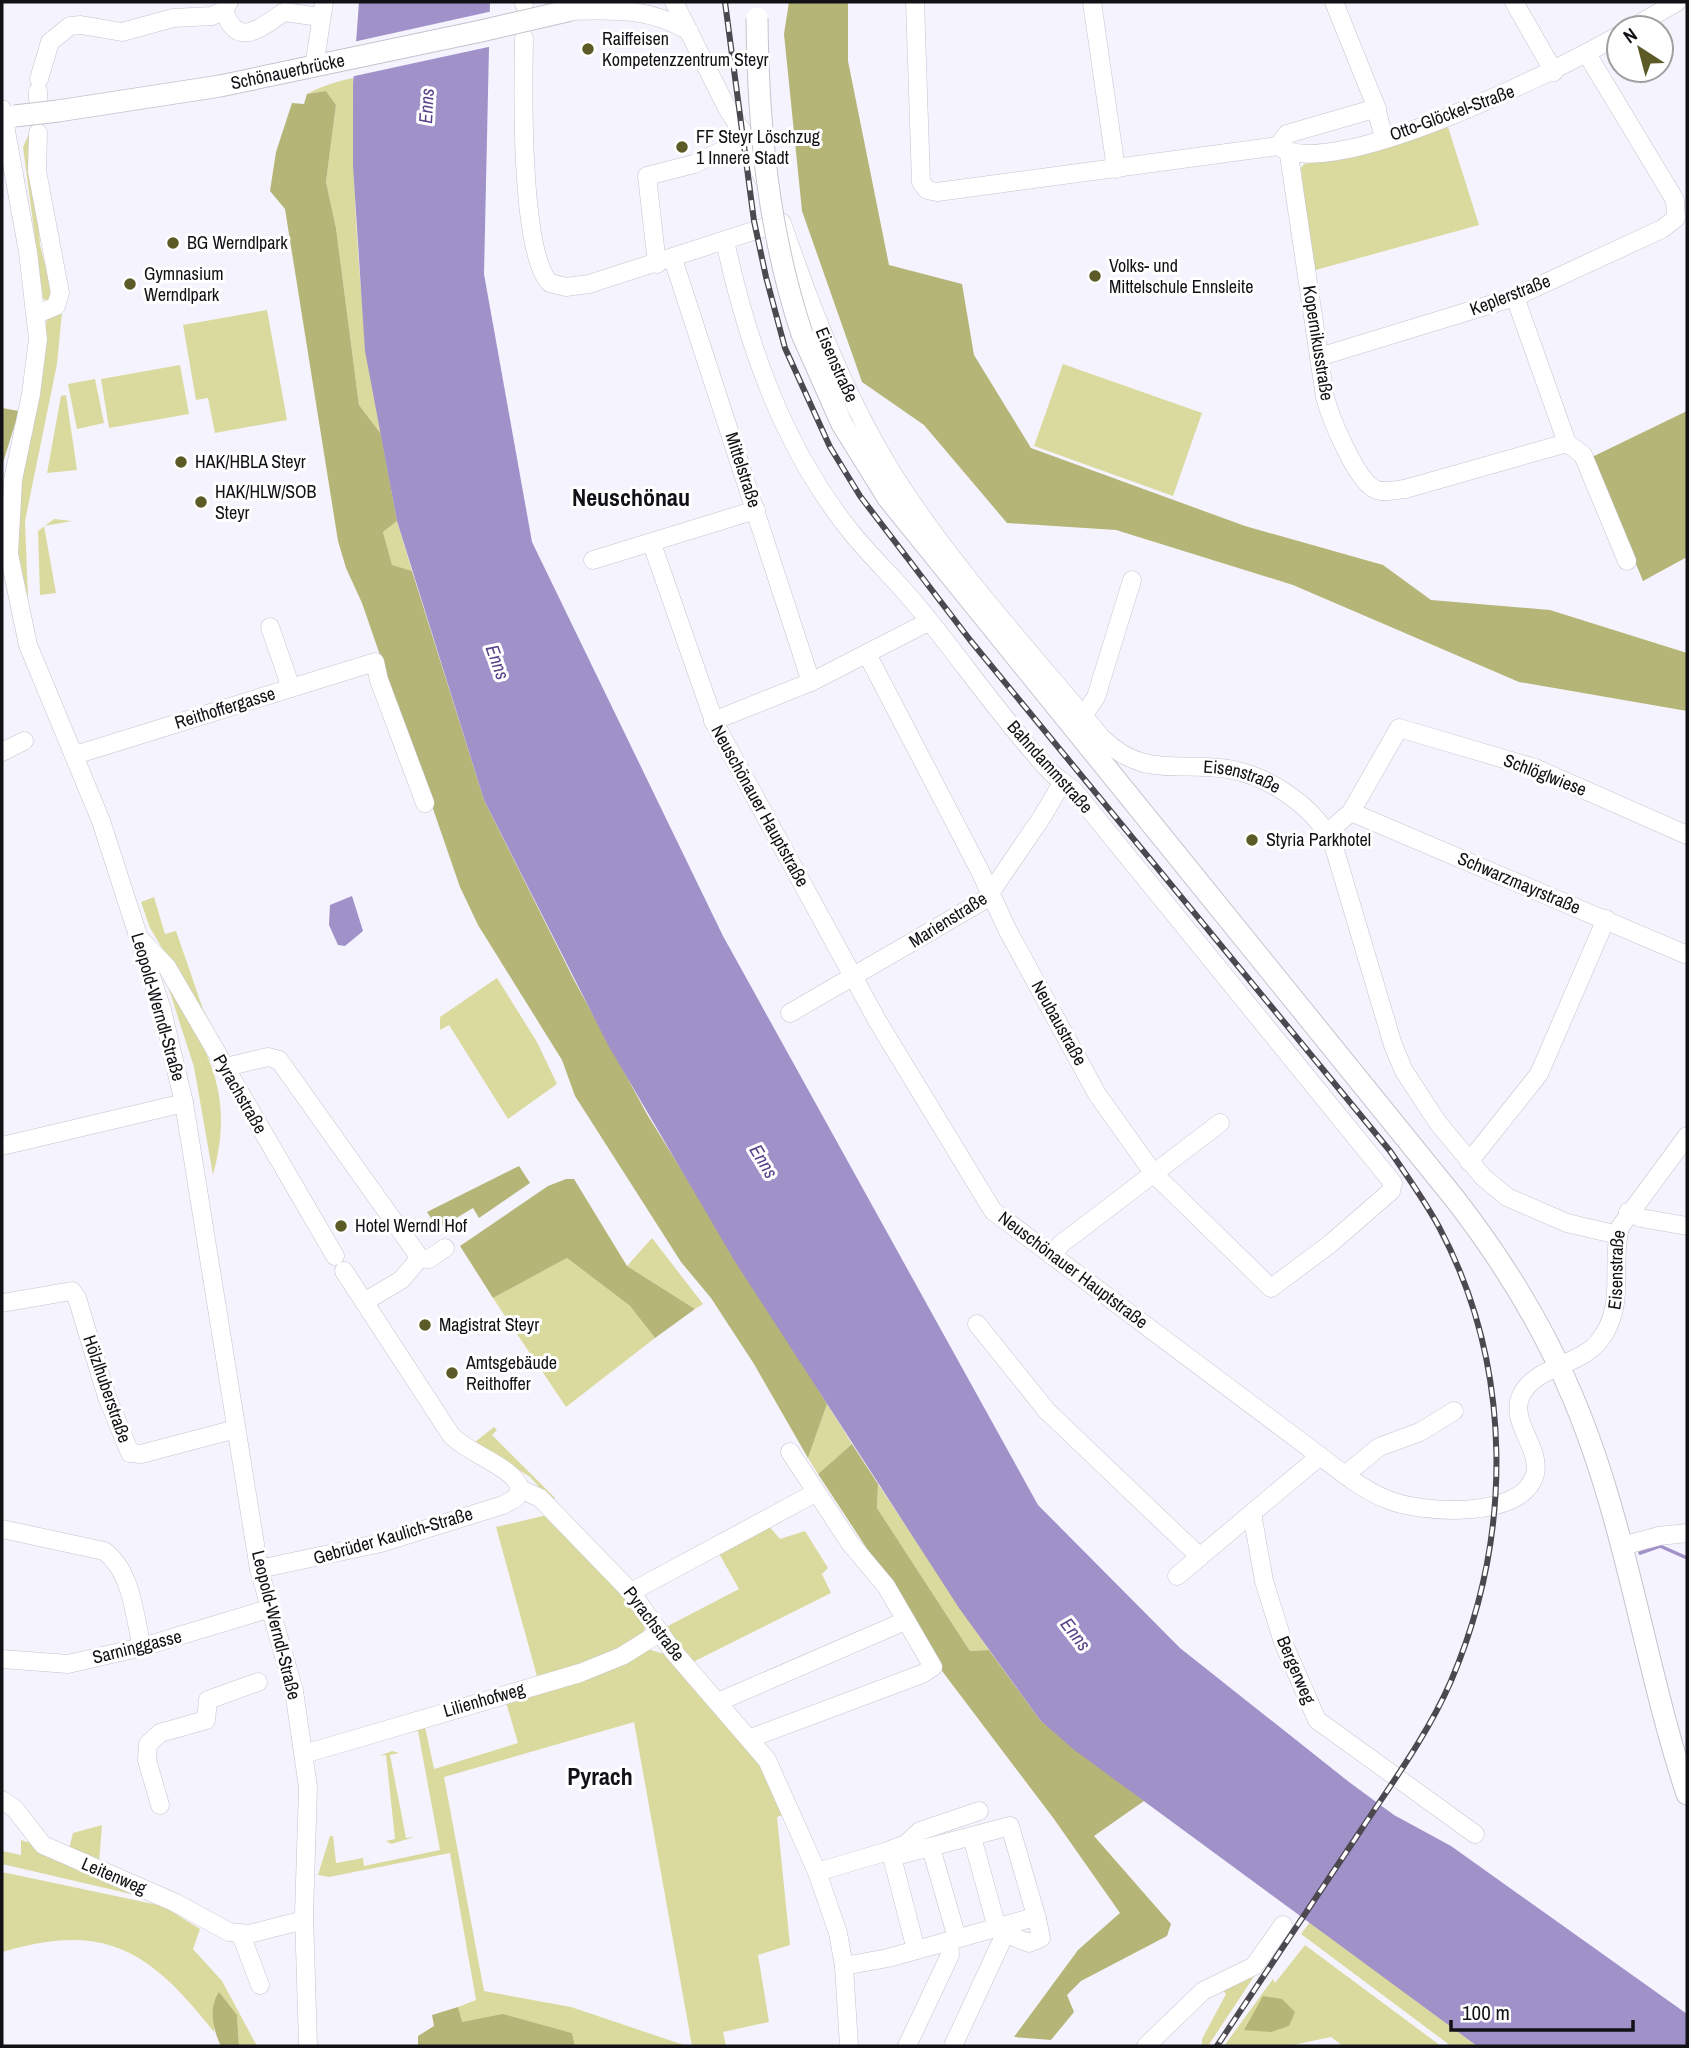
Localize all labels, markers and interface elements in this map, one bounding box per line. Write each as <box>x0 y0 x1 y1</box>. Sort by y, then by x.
north arrow <box>1605 14 1675 84</box>
text: N <box>1618 21 1642 49</box>
place label: Raiffeisen Kompetenzzentrum Steyr <box>602 26 769 72</box>
marker: Raiffeisen Kompetenzzentrum Steyr <box>580 41 596 57</box>
street label: Schönauerbrücke <box>228 47 347 95</box>
street label: Otto-Glöckel-Straße <box>1386 78 1518 147</box>
water label: Enns <box>412 87 440 124</box>
place label: FF Steyr Löschzug 1 Innere Stadt <box>696 124 821 170</box>
marker: FF Steyr Löschzug 1 Innere Stadt <box>674 139 690 155</box>
place label: BG Werndlpark <box>187 230 288 255</box>
marker: BG Werndlpark <box>165 235 181 251</box>
place label: Volks- und Mittelschule Ennsleite <box>1109 253 1253 299</box>
place label: Gymnasium Werndlpark <box>144 261 224 307</box>
marker: Volks- und Mittelschule Ennsleite <box>1087 268 1103 284</box>
street label: Keplerstraße <box>1466 268 1554 321</box>
marker: Gymnasium Werndlpark <box>122 276 138 292</box>
street label: Kopernikusstraße <box>1297 283 1340 402</box>
street label: Eisenstraße <box>810 323 865 406</box>
street label: Mittelstraße <box>720 429 767 511</box>
place label: HAK/HBLA Steyr <box>195 449 306 474</box>
marker: HAK/HBLA Steyr <box>173 454 189 470</box>
place label: HAK/HLW/SOB Steyr <box>215 479 317 525</box>
district label: Neuschönau <box>572 481 690 513</box>
marker: HAK/HLW/SOB Steyr <box>193 494 209 510</box>
water label: Enns <box>480 641 516 683</box>
street label: Reithoffergasse <box>171 680 278 735</box>
street label: Bahndammstraße <box>1002 715 1099 819</box>
street label: Neuschönauer Hauptstraße <box>706 720 815 891</box>
street label: Schlöglwiese <box>1500 747 1590 802</box>
street label: Eisenstraße <box>1203 754 1286 799</box>
place label: Styria Parkhotel <box>1266 827 1371 852</box>
marker: Styria Parkhotel <box>1244 832 1260 848</box>
street label: Schwarzmayrstraße <box>1454 845 1584 920</box>
street label: Marienstraße <box>904 886 992 953</box>
street label: Leopold-Werndl-Straße <box>125 930 192 1084</box>
street label: Neubaustraße <box>1026 976 1093 1070</box>
street label: Pyrachstraße <box>208 1049 273 1138</box>
water label: Enns <box>744 1139 784 1183</box>
street label: Neuschönauer Hauptstraße <box>993 1205 1153 1334</box>
place label: Hotel Werndl Hof <box>355 1213 468 1238</box>
marker: Hotel Werndl Hof <box>333 1218 349 1234</box>
street label: Eisenstraße <box>1601 1228 1631 1311</box>
place label: Magistrat Steyr <box>439 1312 539 1337</box>
marker: Magistrat Steyr <box>417 1317 433 1333</box>
street label: Hölzlhuberstraße <box>77 1332 138 1446</box>
place label: Amtsgebäude Reithoffer <box>465 1350 557 1396</box>
marker: Amtsgebäude Reithoffer <box>444 1365 460 1381</box>
street label: Gebrüder Kaulich-Straße <box>310 1501 476 1570</box>
street label: Leopold-Werndl-Straße <box>246 1548 307 1702</box>
street label: Pyrachstraße <box>618 1581 691 1666</box>
water label: Enns <box>1055 1612 1097 1656</box>
street label: Sarninggasse <box>90 1623 184 1670</box>
street label: Bergerweg <box>1271 1632 1322 1708</box>
street label: Lilienhofweg <box>440 1676 528 1723</box>
district label: Pyrach <box>567 1760 633 1792</box>
street label: Leitenweg <box>78 1851 151 1901</box>
scale bar <box>1451 1988 1633 2032</box>
text: 100 m <box>1462 1998 1510 2027</box>

